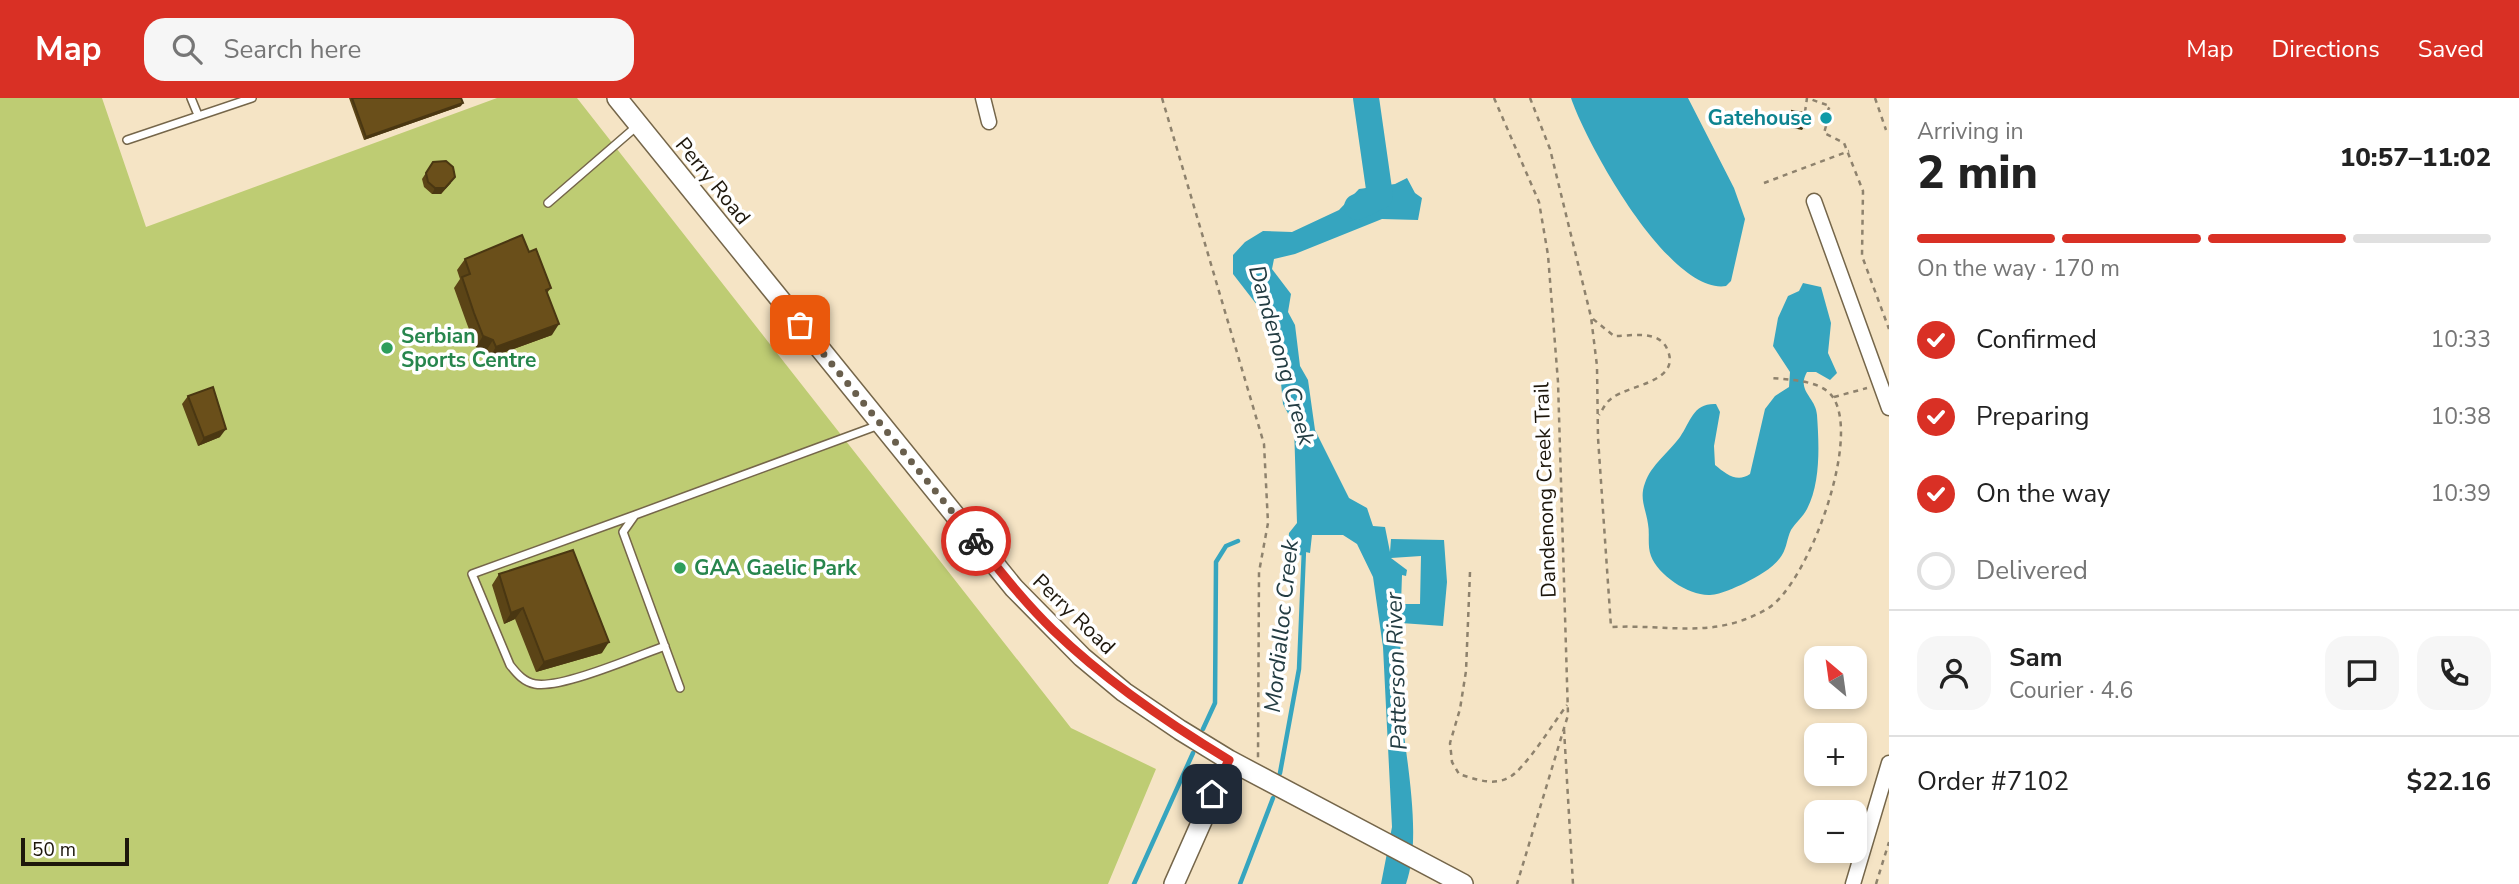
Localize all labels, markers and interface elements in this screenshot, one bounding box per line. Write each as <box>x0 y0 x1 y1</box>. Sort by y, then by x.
search box <box>144 18 634 81</box>
text: Map <box>35 27 102 72</box>
icon: search <box>168 30 206 68</box>
text: Search here <box>224 32 361 67</box>
text: Map <box>2186 33 2233 65</box>
text: Directions <box>2271 33 2380 65</box>
text: Saved <box>2418 33 2484 65</box>
place label: Gatehouse <box>1708 104 1812 132</box>
marker: Gatehouse <box>1818 110 1834 126</box>
text: Arriving in <box>1917 116 2024 147</box>
street label: Perry Road <box>669 131 757 231</box>
text: 10:57–11:02 <box>2340 140 2491 175</box>
text: 2 min <box>1917 141 2038 204</box>
text: On the way · 170 m <box>1917 253 2120 284</box>
water label: Dandenong Creek <box>1241 262 1322 449</box>
pin <box>770 295 830 355</box>
icon: bag <box>781 306 819 344</box>
icon: check <box>1917 321 1955 359</box>
place label: Serbian Sports Centre <box>401 322 536 374</box>
text: Confirmed <box>1976 322 2097 357</box>
text: 10:33 <box>2431 324 2491 355</box>
marker: Serbian Sports Centre <box>379 340 395 356</box>
street label: Dandenong Creek Trail <box>1527 381 1563 598</box>
icon: check <box>1917 398 1955 436</box>
text: Preparing <box>1976 399 2089 434</box>
text: 10:38 <box>2431 401 2491 432</box>
icon: check <box>1917 475 1955 513</box>
text: On the way <box>1976 476 2110 511</box>
text: 10:39 <box>2431 478 2491 509</box>
courier <box>941 506 1011 576</box>
icon: bike <box>957 522 995 560</box>
water label: Mordialloc Creek <box>1257 537 1306 714</box>
text: Delivered <box>1976 553 2088 588</box>
place label: GAA Gaelic Park <box>694 554 857 582</box>
marker: GAA Gaelic Park <box>672 560 688 576</box>
street label: Perry Road <box>1027 568 1121 660</box>
water label: Patterson River <box>1378 591 1415 750</box>
button: person <box>1917 636 1991 710</box>
button: chat <box>2325 636 2399 710</box>
button: phone <box>2417 636 2491 710</box>
text: Sam <box>2009 640 2062 675</box>
north arrow <box>1804 646 1867 709</box>
map controls <box>1804 646 1867 863</box>
text: Courier · 4.6 <box>2009 675 2133 706</box>
button: + <box>1804 723 1867 786</box>
pin <box>1182 764 1242 824</box>
text: Order #7102 <box>1917 764 2069 799</box>
text: $22.16 <box>2407 764 2491 799</box>
icon: home <box>1193 775 1231 813</box>
button: − <box>1804 800 1867 863</box>
scale bar <box>21 835 130 867</box>
text: 50 m <box>32 837 76 863</box>

